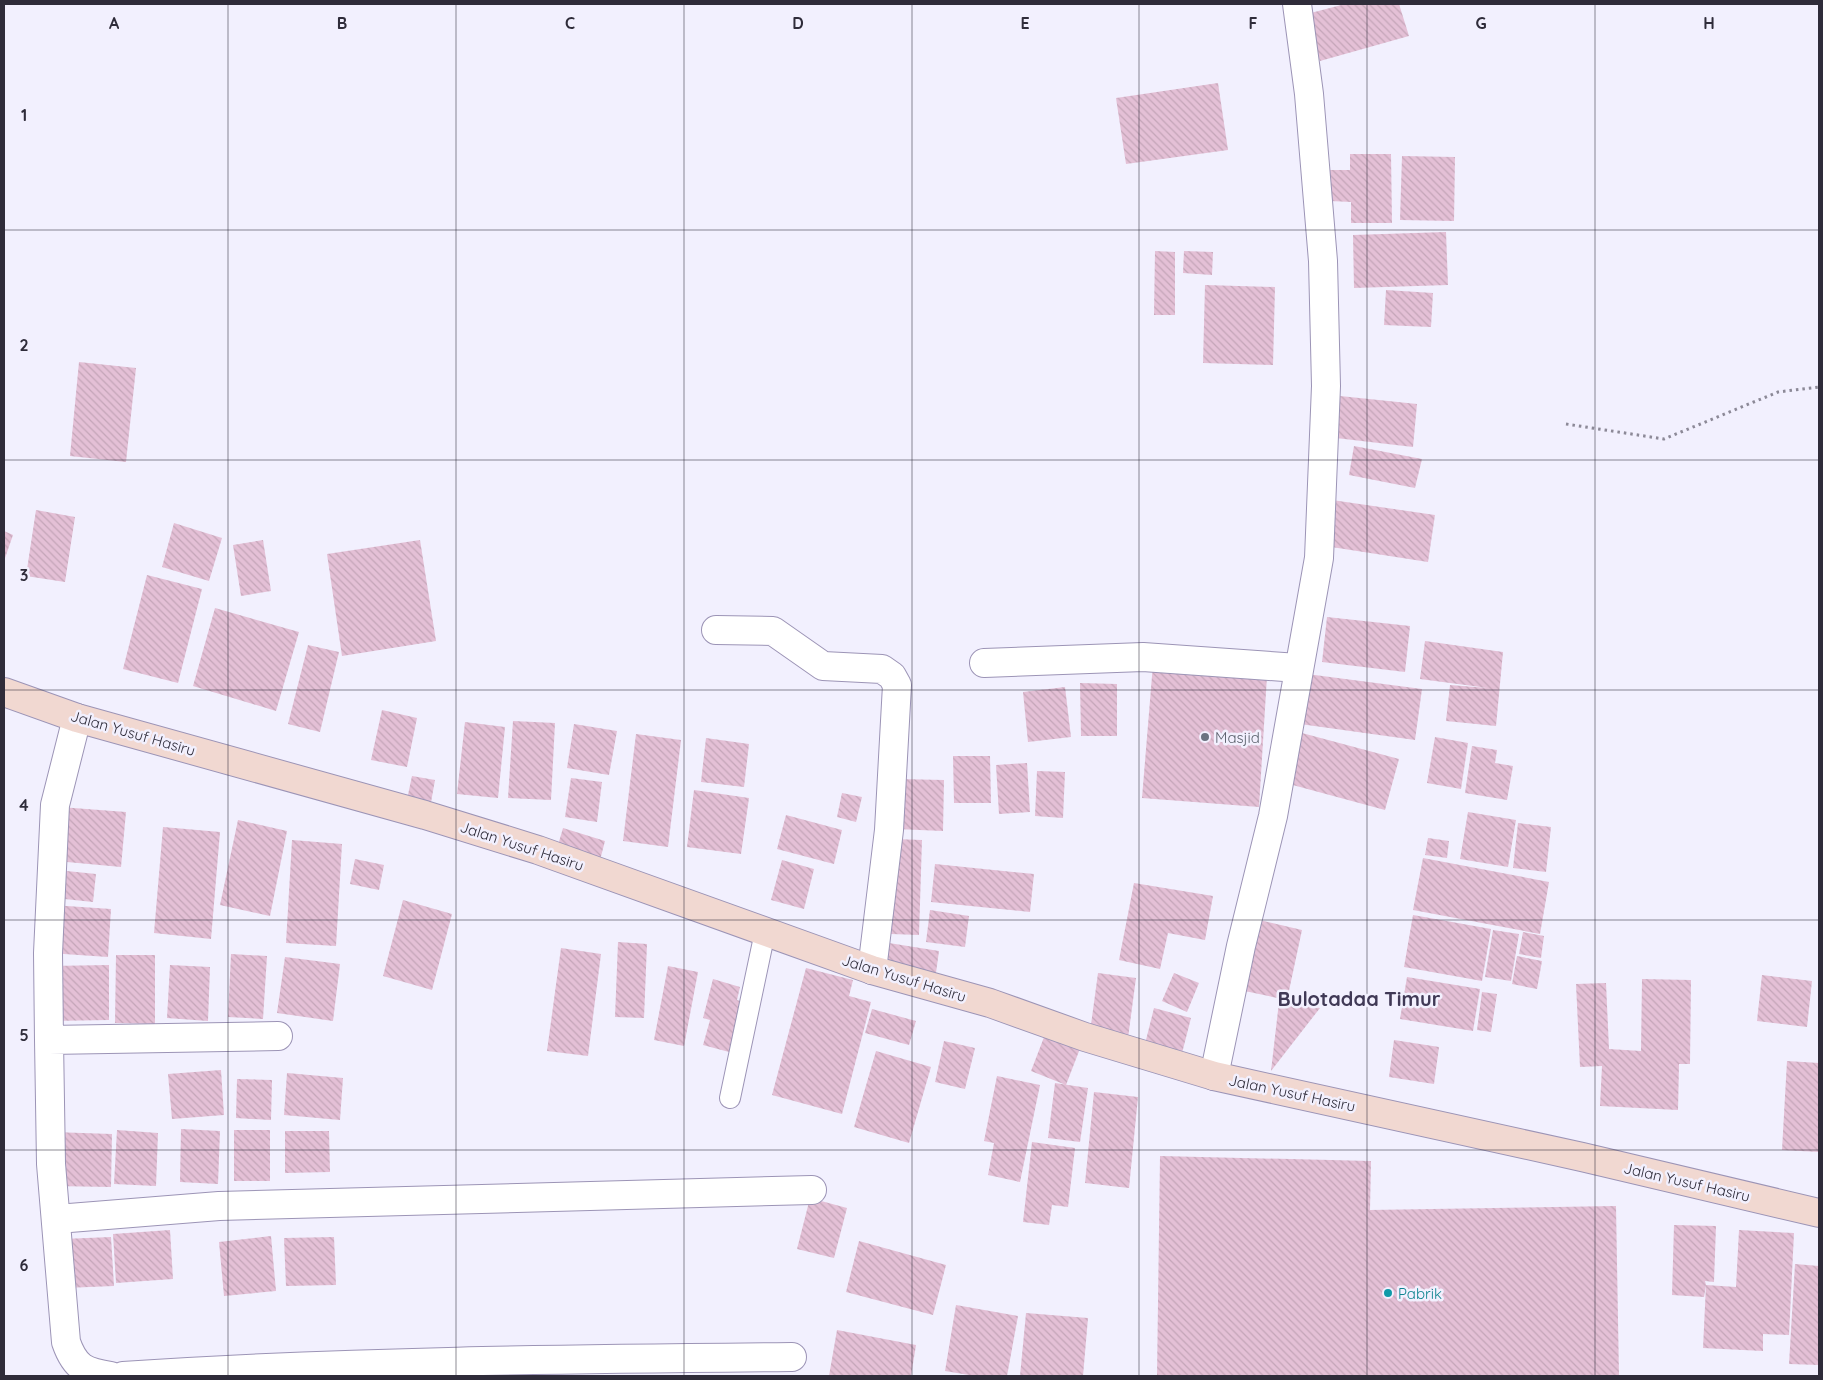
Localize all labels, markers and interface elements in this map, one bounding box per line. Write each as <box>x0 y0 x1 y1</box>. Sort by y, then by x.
text: A <box>109 13 120 33</box>
text: B <box>337 13 347 33</box>
text: C <box>565 13 575 33</box>
text: D <box>792 13 804 33</box>
text: E <box>1020 13 1030 33</box>
text: F <box>1249 13 1258 33</box>
text: G <box>1475 13 1487 33</box>
text: H <box>1703 13 1715 33</box>
text: 1 <box>21 105 27 125</box>
text: 2 <box>19 335 29 355</box>
text: 3 <box>20 565 28 585</box>
street label: Jalan Yusuf Hasiru <box>68 706 198 760</box>
place label: Masjid <box>1215 728 1260 747</box>
marker: Masjid <box>1199 731 1211 743</box>
text: 4 <box>19 795 29 815</box>
street label: Jalan Yusuf Hasiru <box>458 817 586 875</box>
street label: Jalan Yusuf Hasiru <box>839 950 969 1006</box>
district label: Bulotadaa Timur <box>1278 986 1441 1011</box>
text: 5 <box>19 1025 29 1045</box>
street label: Jalan Yusuf Hasiru <box>1227 1070 1357 1116</box>
street label: Jalan Yusuf Hasiru <box>1622 1158 1752 1206</box>
text: 6 <box>20 1255 29 1275</box>
place label: Pabrik <box>1398 1284 1442 1303</box>
marker: Pabrik <box>1382 1287 1394 1299</box>

